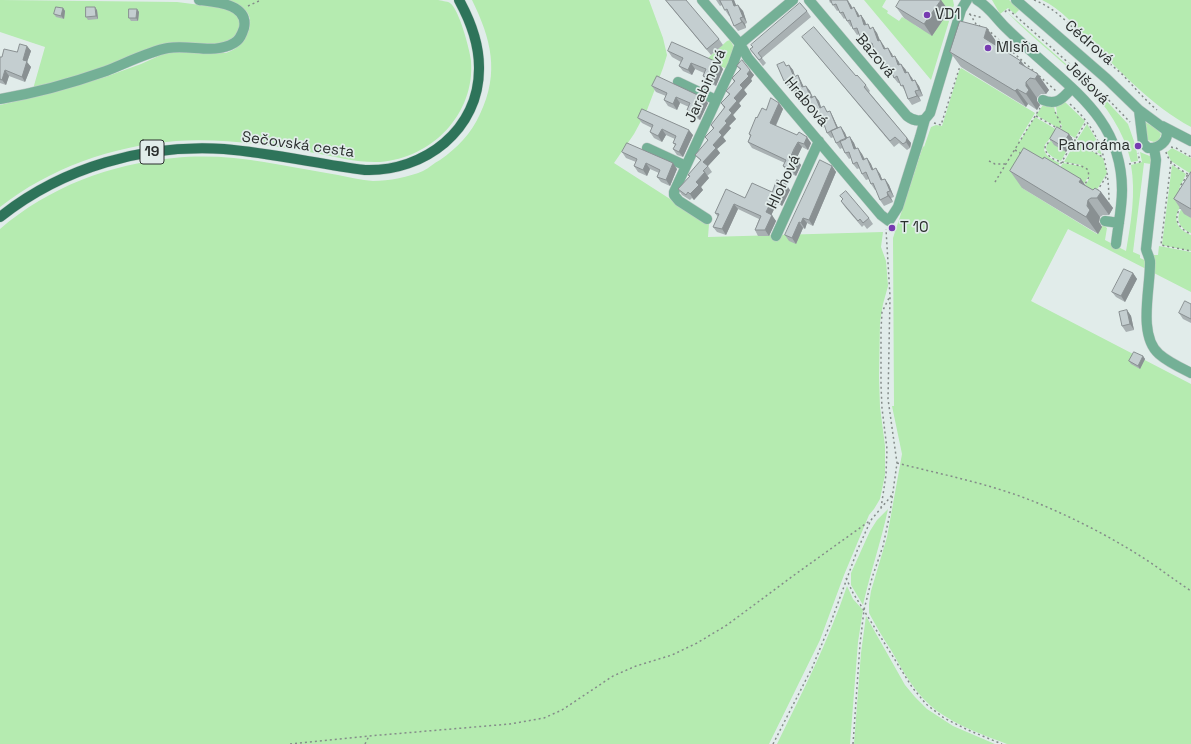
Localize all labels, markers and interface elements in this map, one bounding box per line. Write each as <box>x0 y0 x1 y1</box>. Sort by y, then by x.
place label: VD1 <box>935 6 960 24</box>
marker: VD1 <box>922 10 932 20</box>
street label: Cédrová <box>1061 17 1117 69</box>
street label: Bazová <box>852 30 898 82</box>
place label: Mlsňa <box>996 39 1038 57</box>
marker: Mlsňa <box>983 43 993 53</box>
street label: Jarabinová <box>682 46 730 126</box>
street label: Jelšová <box>1061 57 1113 109</box>
street label: Hrabová <box>780 74 832 130</box>
street label: Sečovská cesta <box>241 128 355 162</box>
place label: Panoráma <box>1059 137 1130 155</box>
road number: 19 <box>140 140 164 164</box>
marker: Panoráma <box>1133 141 1143 151</box>
street label: Hlohová <box>764 152 804 212</box>
place label: T 10 <box>900 219 929 237</box>
marker: T 10 <box>887 223 897 233</box>

